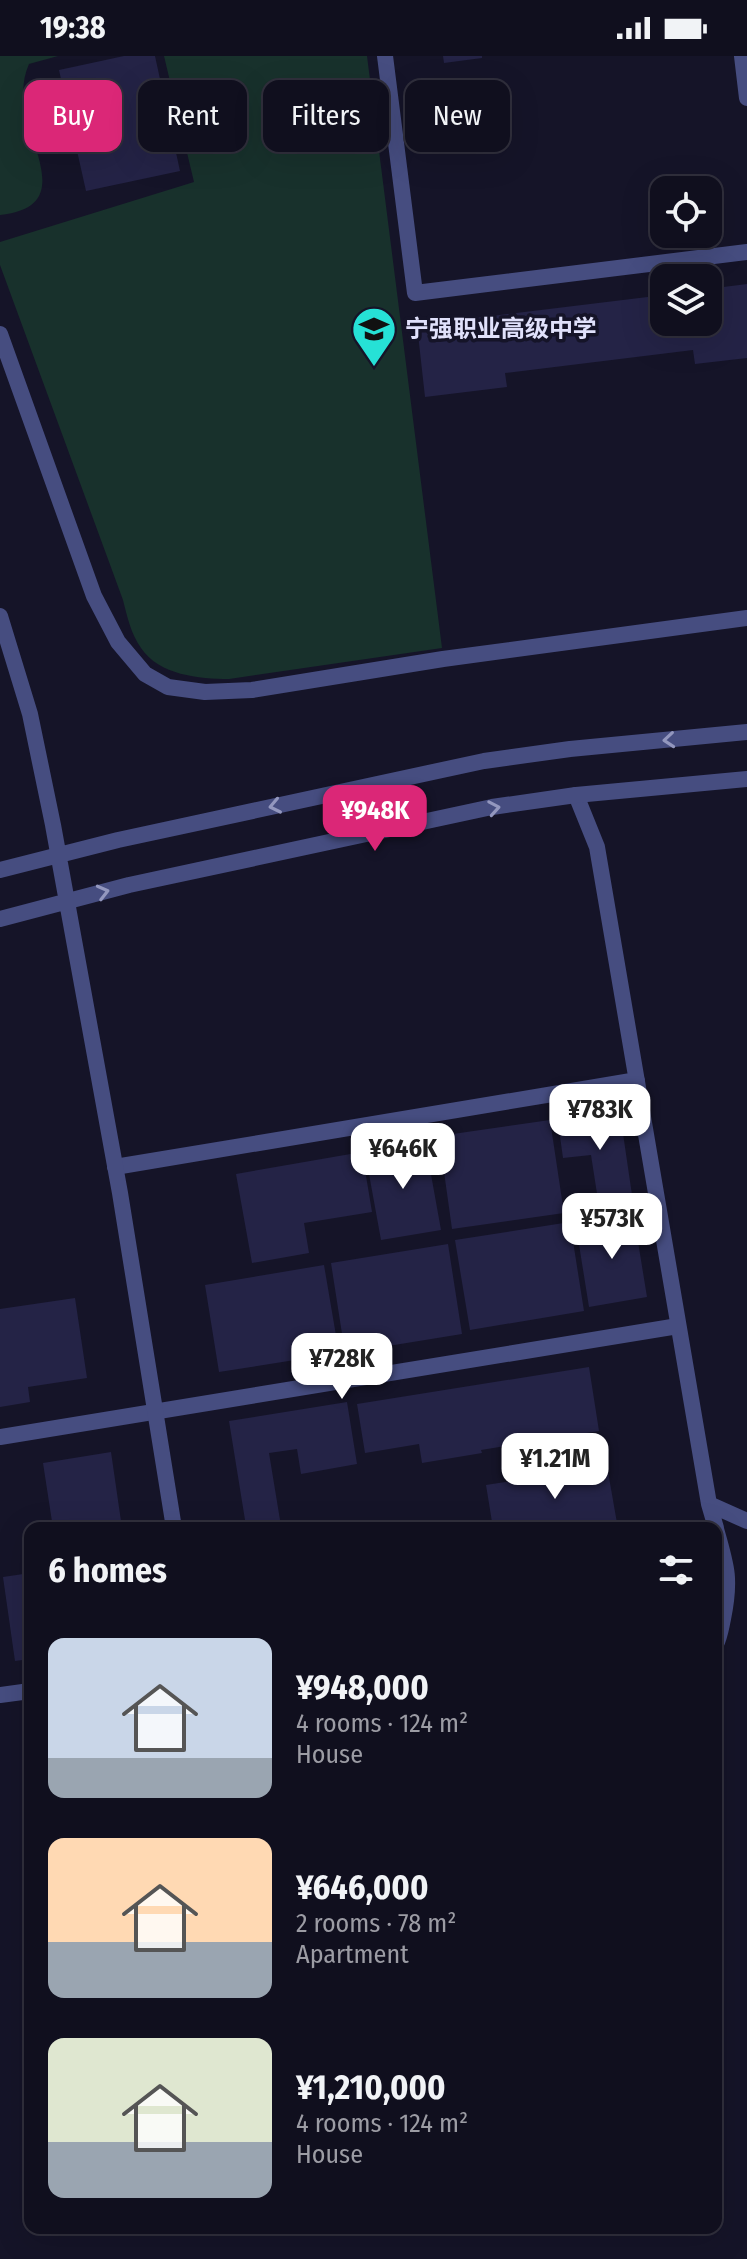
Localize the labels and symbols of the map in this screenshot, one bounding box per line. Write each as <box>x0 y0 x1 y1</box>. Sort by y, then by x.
school or university icon: 宁强职业高级中学 <box>350 305 398 368</box>
place label: 宁强职业高级中学 <box>405 315 597 343</box>
one-way arrow <box>662 731 675 748</box>
pin: ¥948K <box>319 785 431 853</box>
one-way arrow <box>269 797 283 814</box>
one-way arrow <box>487 800 500 817</box>
one-way arrow <box>95 884 109 901</box>
pin: ¥783K <box>544 1084 656 1152</box>
pin: ¥646K <box>347 1123 459 1191</box>
pin: ¥573K <box>556 1193 668 1261</box>
pin: ¥728K <box>286 1333 398 1401</box>
pin: ¥1.21M <box>490 1433 620 1501</box>

